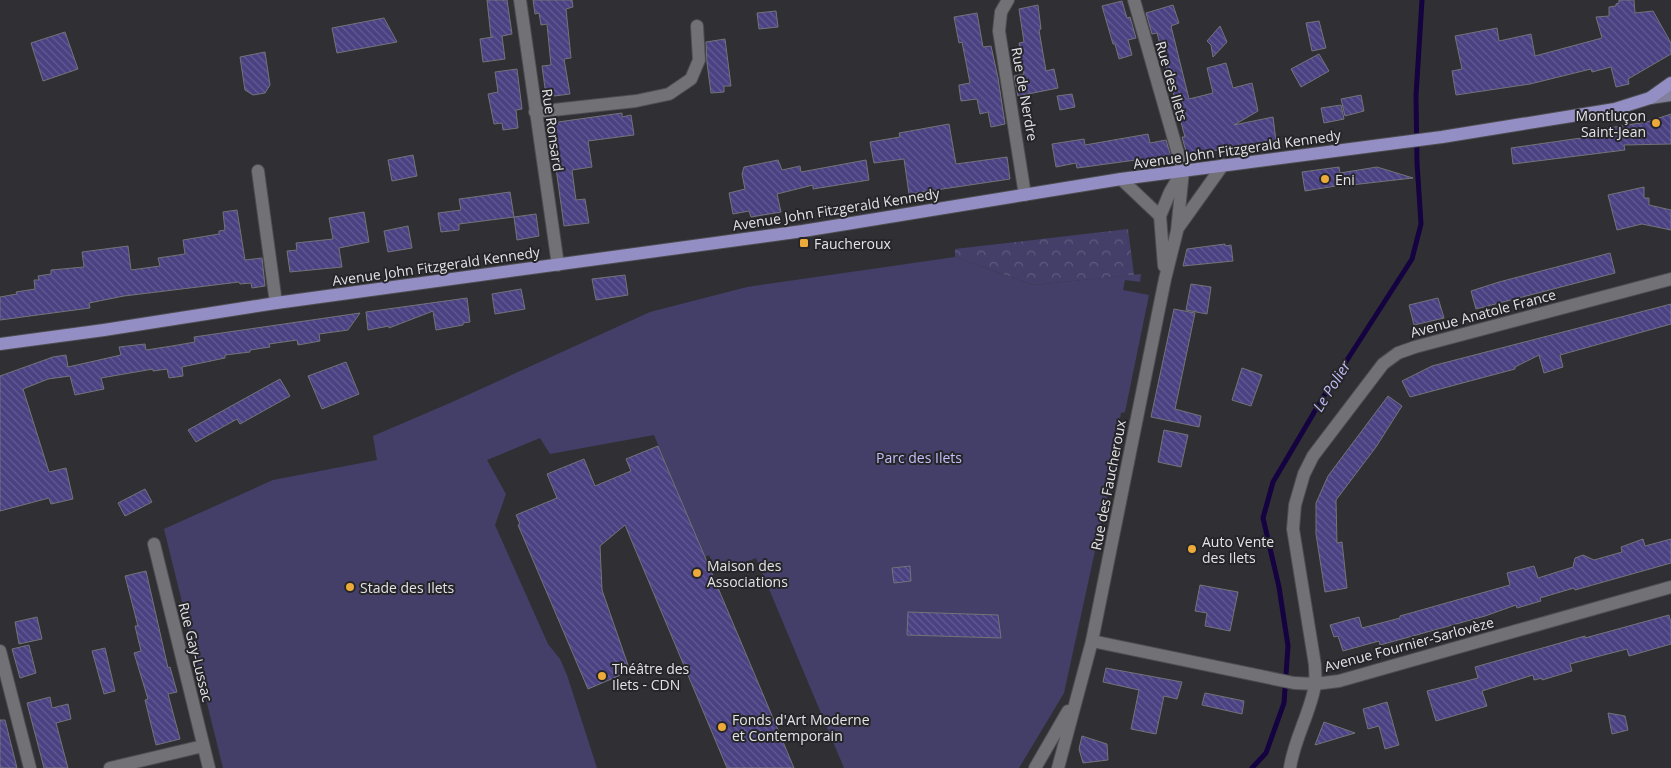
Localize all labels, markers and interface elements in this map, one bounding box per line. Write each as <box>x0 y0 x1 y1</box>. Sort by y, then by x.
street label: Rue des Ilets <box>1152 39 1193 124</box>
street label: Rue de Nerdre <box>1007 46 1043 143</box>
street label: Rue Ronsard <box>538 88 568 172</box>
place label: Montluçon Saint-Jean <box>1576 106 1646 141</box>
marker: Montluçon Saint-Jean <box>1650 117 1662 129</box>
street label: Avenue John Fitzgerald Kennedy <box>1132 125 1343 173</box>
place label: Eni <box>1335 170 1355 189</box>
marker: Eni <box>1319 173 1331 185</box>
street label: Avenue John Fitzgerald Kennedy <box>731 183 942 235</box>
place label: Faucheroux <box>814 234 891 253</box>
marker: Faucheroux <box>798 237 810 249</box>
street label: Avenue John Fitzgerald Kennedy <box>331 242 542 290</box>
street label: Avenue Anatole France <box>1408 284 1558 342</box>
water label: Le Polier <box>1308 356 1355 415</box>
street label: Rue des Faucheroux <box>1086 418 1130 552</box>
park label: Parc des Ilets <box>876 448 962 467</box>
place label: Auto Vente des Ilets <box>1202 532 1274 567</box>
marker: Auto Vente des Ilets <box>1186 543 1198 555</box>
place label: Maison des Associations <box>707 556 788 591</box>
marker: Maison des Associations <box>691 567 703 579</box>
place label: Stade des Ilets <box>360 578 455 597</box>
marker: Stade des Ilets <box>344 581 356 593</box>
street label: Rue Gay-Lussac <box>174 600 218 704</box>
street label: Avenue Fournier-Sarlovèze <box>1322 612 1496 676</box>
place label: Théâtre des Ilets - CDN <box>612 659 690 694</box>
marker: Théâtre des Ilets - CDN <box>596 670 608 682</box>
place label: Fonds d'Art Moderne et Contemporain <box>732 710 870 745</box>
marker: Fonds d'Art Moderne et Contemporain <box>716 721 728 733</box>

